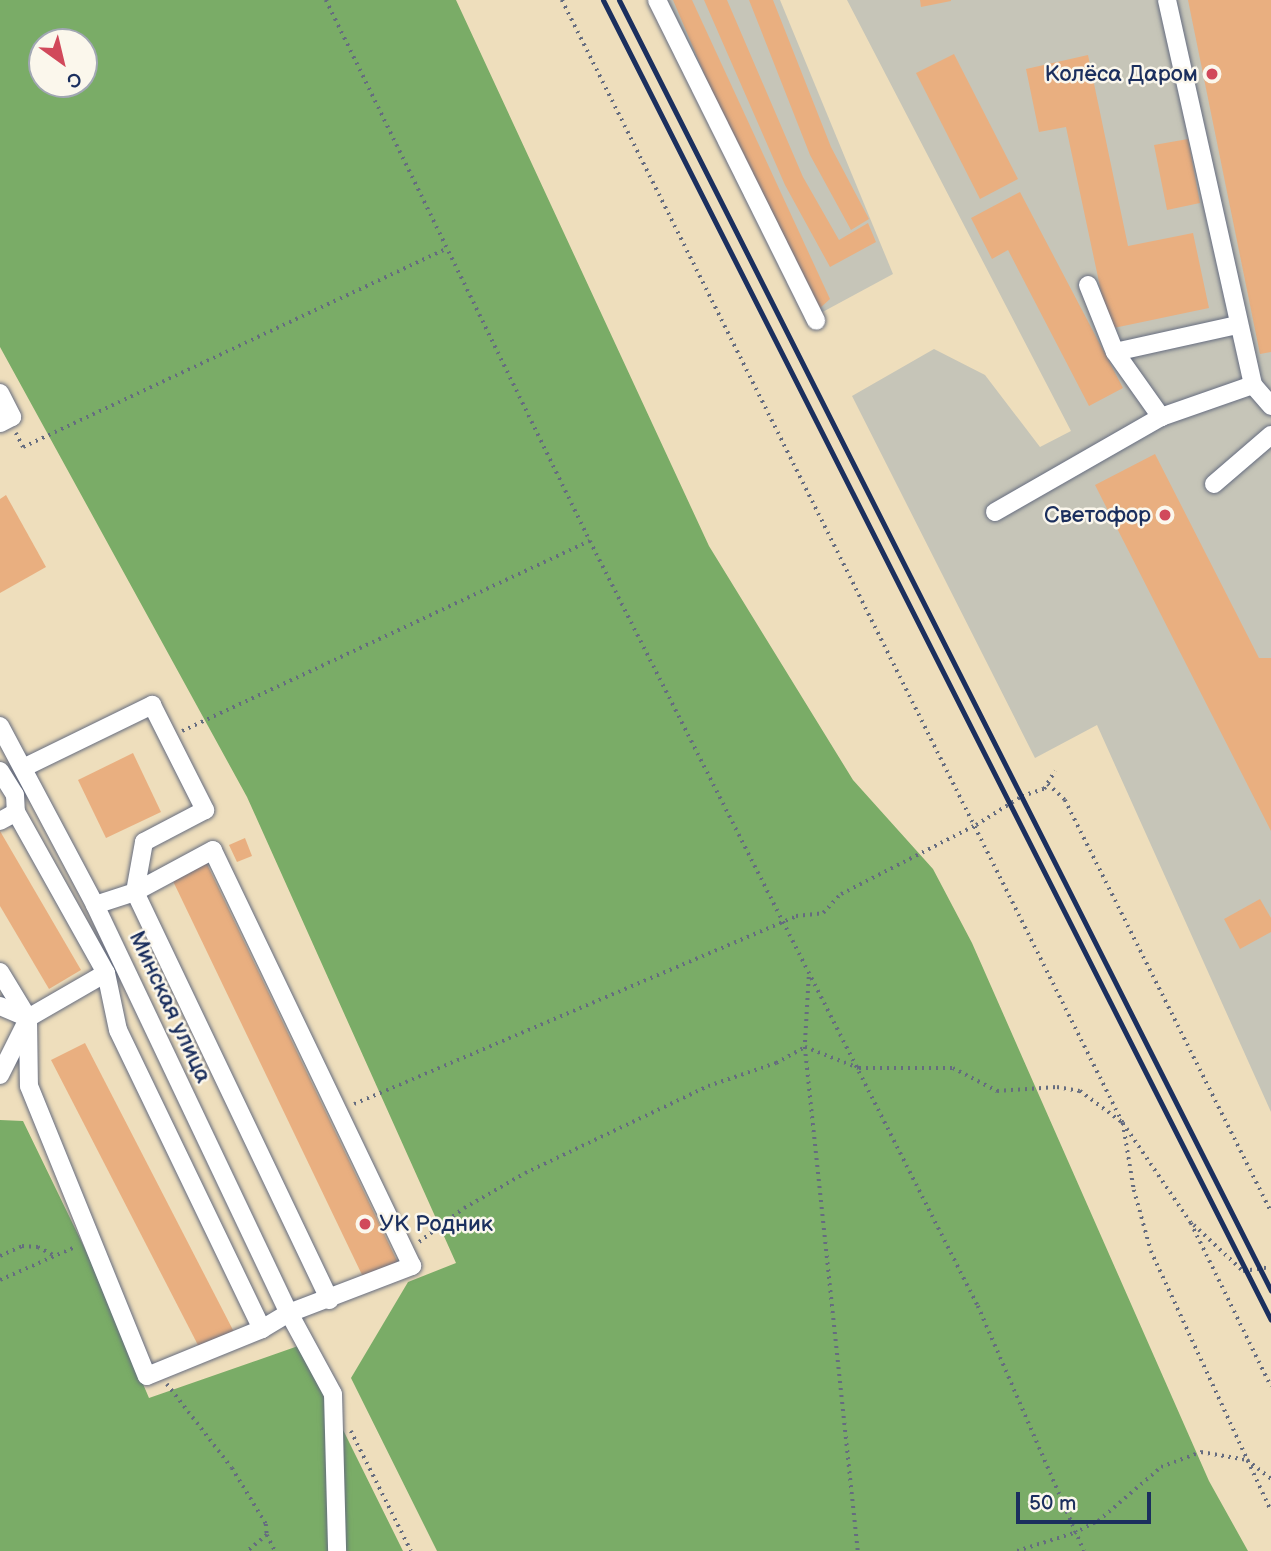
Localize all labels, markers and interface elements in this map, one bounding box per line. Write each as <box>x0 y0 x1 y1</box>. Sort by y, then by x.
north arrow <box>28 28 98 98</box>
place label: Колёса Даром <box>1045 60 1198 88</box>
text: С <box>62 66 86 92</box>
marker: Колёса Даром <box>1204 66 1220 82</box>
place label: Светофор <box>1044 501 1151 529</box>
marker: Светофор <box>1157 507 1173 523</box>
street label: Минская улица <box>123 927 217 1087</box>
place label: УК Родник <box>379 1210 493 1238</box>
marker: УК Родник <box>357 1216 373 1232</box>
scale bar <box>1019 1478 1154 1522</box>
text: 50 m <box>1029 1491 1076 1516</box>

